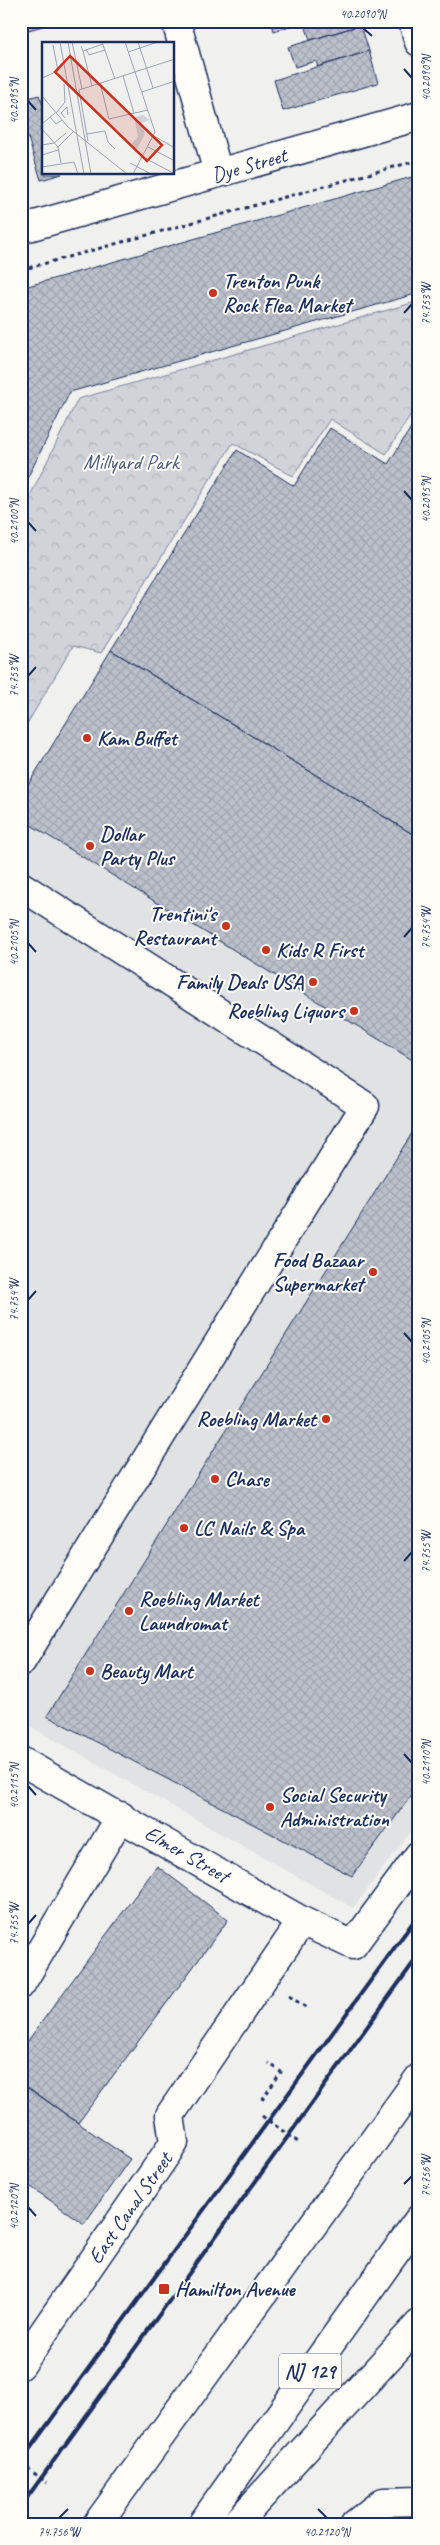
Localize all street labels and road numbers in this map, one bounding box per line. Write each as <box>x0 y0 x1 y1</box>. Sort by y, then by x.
street label: Dye Street <box>208 141 292 188</box>
street label: Elmer Street <box>140 1820 236 1890</box>
street label: East Canal Street <box>82 2146 179 2269</box>
road number: NJ 129 <box>279 2354 341 2388</box>

